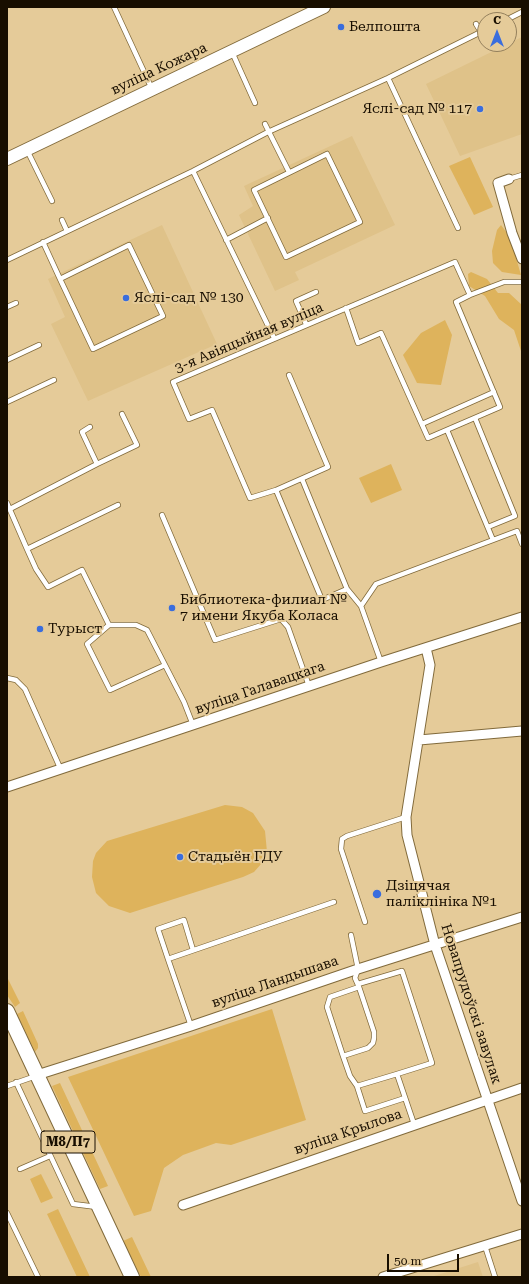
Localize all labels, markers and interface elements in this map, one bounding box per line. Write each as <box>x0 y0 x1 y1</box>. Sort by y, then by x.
north arrow <box>477 12 517 52</box>
text: С <box>493 14 501 27</box>
place label: Белпошта <box>349 19 420 35</box>
marker: Белпошта <box>336 22 346 32</box>
street label: вуліца Кожара <box>108 39 210 99</box>
place label: Яслі-сад № 117 <box>362 101 472 117</box>
marker: Яслі-сад № 117 <box>475 104 485 114</box>
place label: Яслі-сад № 130 <box>134 290 244 306</box>
marker: Яслі-сад № 130 <box>121 293 131 303</box>
street label: 3-я Авіяцыйная вуліца <box>172 299 326 377</box>
place label: Библиотека-филиал № 7 имени Якуба Коласа <box>180 592 347 624</box>
marker: Библиотека-филиал № 7 имени Якуба Коласа <box>167 603 177 613</box>
place label: Турыст <box>48 621 102 637</box>
marker: Турыст <box>35 624 45 634</box>
street label: вуліца Галавацкага <box>193 658 327 718</box>
place label: Стадыён ГДУ <box>188 849 283 865</box>
marker: Стадыён ГДУ <box>175 852 185 862</box>
place label: Дзіцячая паліклініка №1 <box>386 878 497 910</box>
marker: Дзіцячая паліклініка №1 <box>371 888 383 900</box>
street label: Новапрудоўскі завулак <box>437 922 505 1086</box>
street label: вуліца Ландышава <box>209 952 341 1012</box>
street label: вуліца Крылова <box>292 1106 404 1158</box>
road number: М8/П7 <box>41 1131 95 1153</box>
scale bar <box>389 1246 461 1272</box>
text: 50 m <box>394 1254 421 1268</box>

